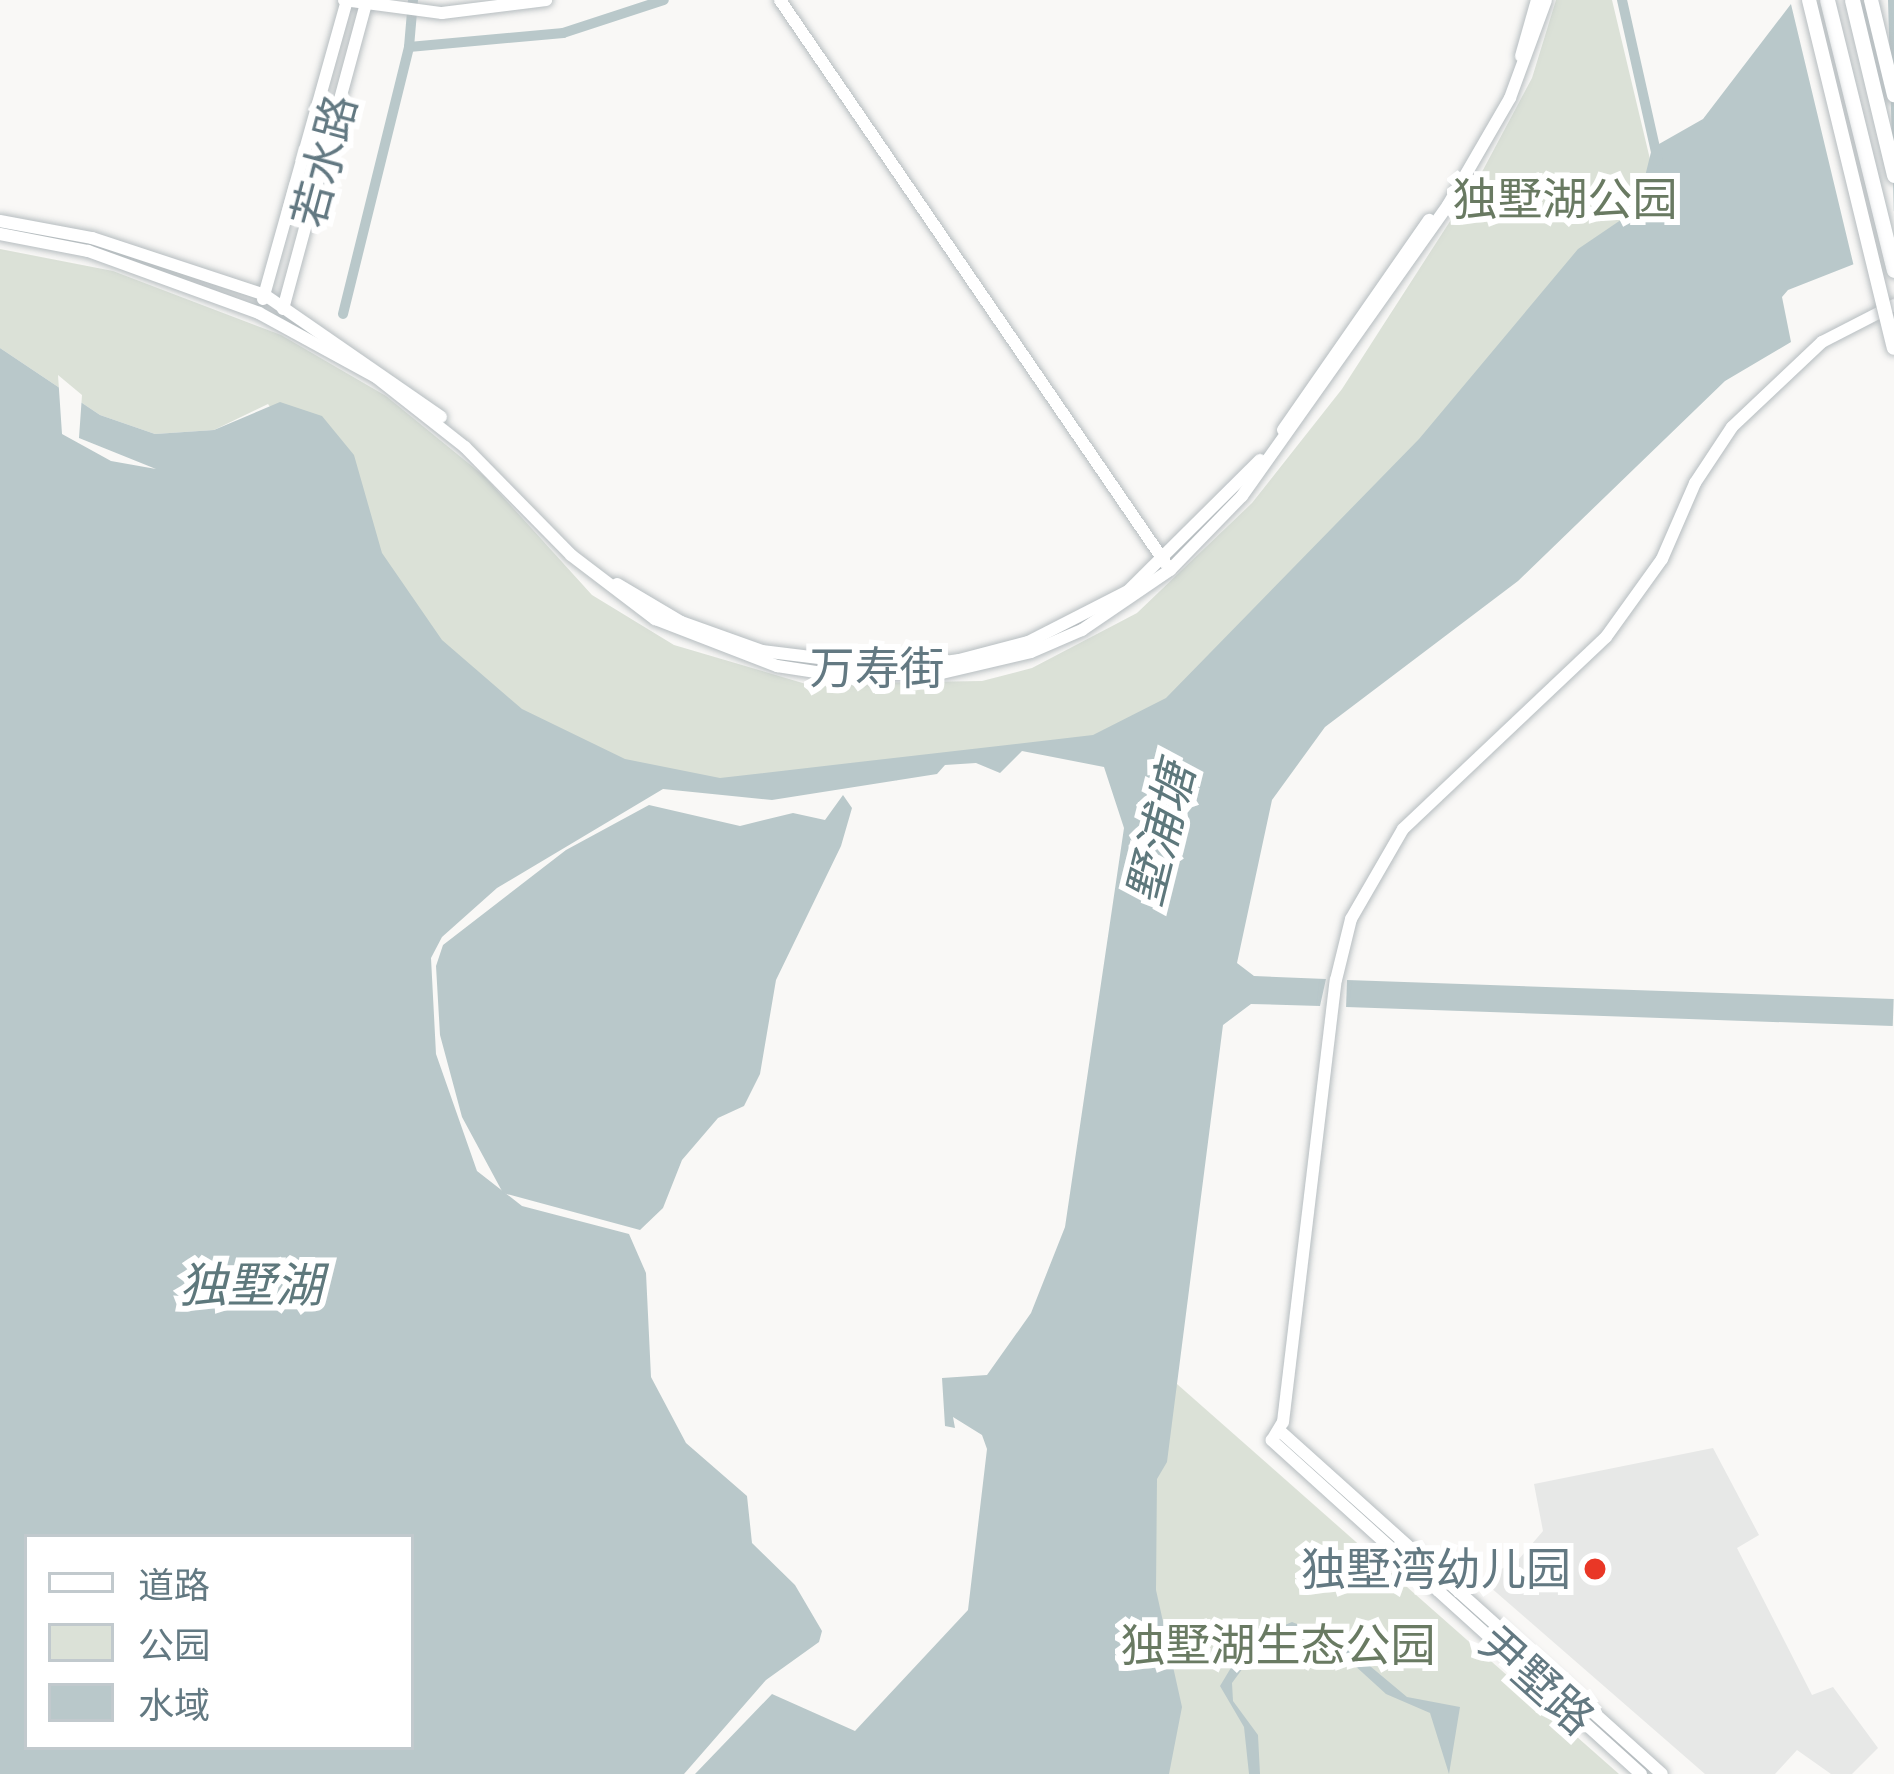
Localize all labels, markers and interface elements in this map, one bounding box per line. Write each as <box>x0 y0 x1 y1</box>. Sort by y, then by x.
street label: 若水路 <box>280 89 368 233</box>
park label: 独墅湖公园 <box>1453 172 1677 226</box>
street label: 万寿街 <box>810 641 944 695</box>
water label: 墅浦塘 <box>1115 757 1205 911</box>
water label: 独墅湖 <box>179 1256 323 1314</box>
legend <box>24 1534 414 1750</box>
place label: 独墅湾幼儿园 <box>1301 1542 1571 1596</box>
marker: 独墅湾幼儿园 <box>1582 1556 1608 1582</box>
text: 道路 <box>138 1562 210 1607</box>
street label: 尹墅路 <box>1469 1615 1605 1745</box>
park label: 独墅湖生态公园 <box>1121 1618 1435 1672</box>
text: 公园 <box>138 1622 210 1667</box>
text: 水域 <box>138 1682 210 1727</box>

